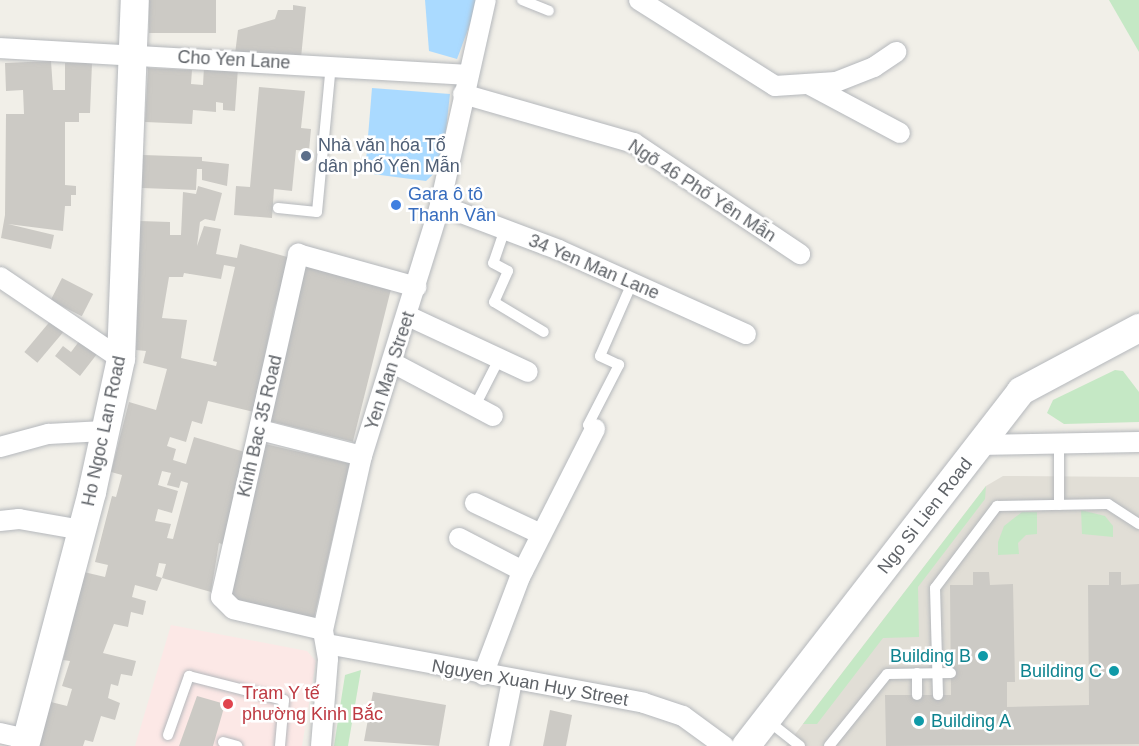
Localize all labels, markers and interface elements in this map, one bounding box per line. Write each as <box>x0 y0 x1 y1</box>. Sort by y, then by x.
street label: Cho Yen Lane <box>177 46 291 74</box>
place label: Nhà văn hóa Tổ dân phố Yên Mẫn <box>318 135 460 178</box>
street label: Ngõ 46 Phố Yên Mẫn <box>624 135 780 247</box>
marker: Nhà văn hóa Tổ dân phố Yên Mẫn <box>299 149 313 163</box>
place label: Gara ô tô Thanh Vân <box>408 184 496 226</box>
marker: Gara ô tô Thanh Vân <box>389 198 403 212</box>
street label: 34 Yen Man Lane <box>525 230 663 304</box>
street label: Yen Man Street <box>361 309 419 433</box>
street label: Kinh Bac 35 Road <box>233 353 287 499</box>
street label: Ho Ngoc Lan Road <box>78 354 130 508</box>
street label: Ngo Si Lien Road <box>873 454 977 578</box>
place label: Building B <box>890 645 971 667</box>
marker: Building B <box>976 649 990 663</box>
street label: Nguyen Xuan Huy Street <box>430 655 630 711</box>
place label: Building C <box>1020 660 1102 682</box>
marker: Building C <box>1107 664 1121 678</box>
place label: Trạm Y tế phường Kinh Bắc <box>242 683 383 726</box>
marker: Trạm Y tế phường Kinh Bắc <box>219 695 237 713</box>
place label: Building A <box>931 710 1012 732</box>
marker: Building A <box>912 714 926 728</box>

